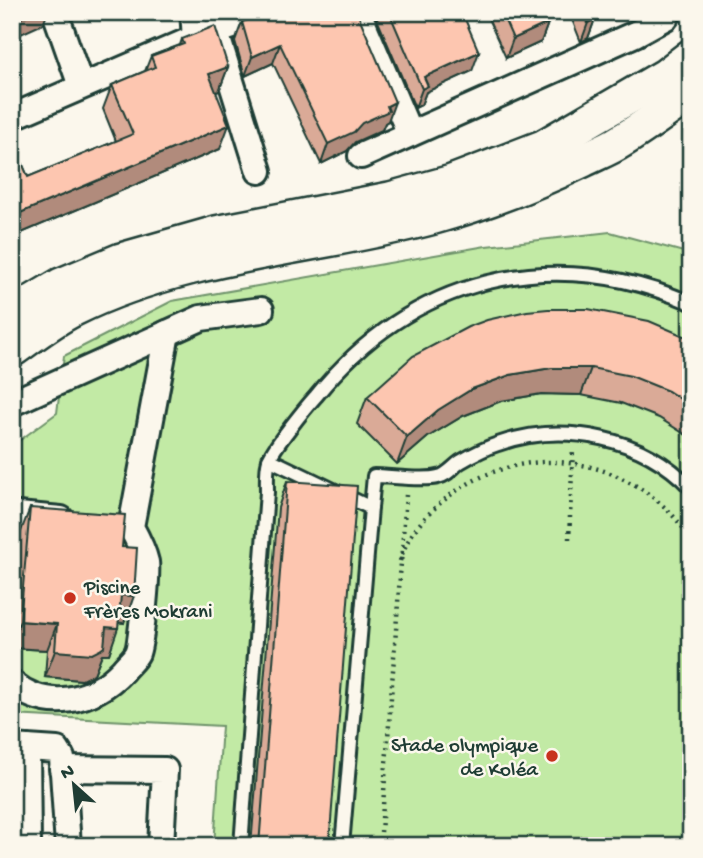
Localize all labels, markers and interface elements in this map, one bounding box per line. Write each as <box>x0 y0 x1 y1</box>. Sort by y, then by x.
place label: Piscine Frères Mokrani <box>83 577 212 626</box>
marker: Piscine Frères Mokrani <box>62 590 78 606</box>
place label: Stade olympique de Koléa <box>391 735 539 784</box>
marker: Stade olympique de Koléa <box>544 748 560 764</box>
north arrow <box>38 750 108 820</box>
text: N <box>57 760 79 786</box>

